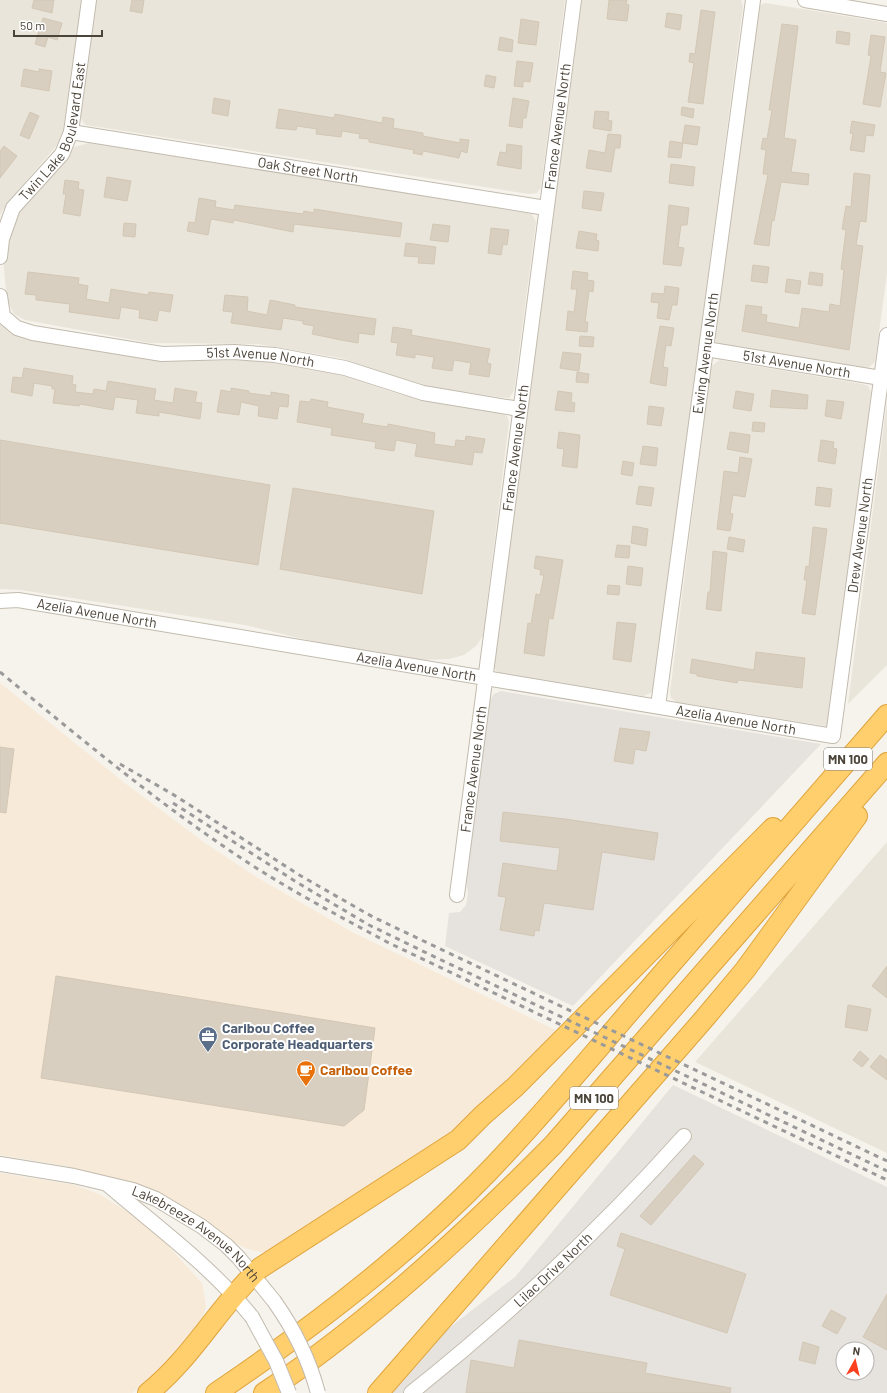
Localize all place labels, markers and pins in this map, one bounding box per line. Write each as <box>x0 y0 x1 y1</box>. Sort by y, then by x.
place label: Caribou Coffee Corporate Headquarters <box>222 1019 373 1052</box>
office icon: Caribou Coffee Corporate Headquarters <box>197 1025 219 1053</box>
cafe icon: Caribou Coffee <box>295 1059 317 1087</box>
place label: Caribou Coffee <box>320 1061 413 1078</box>

